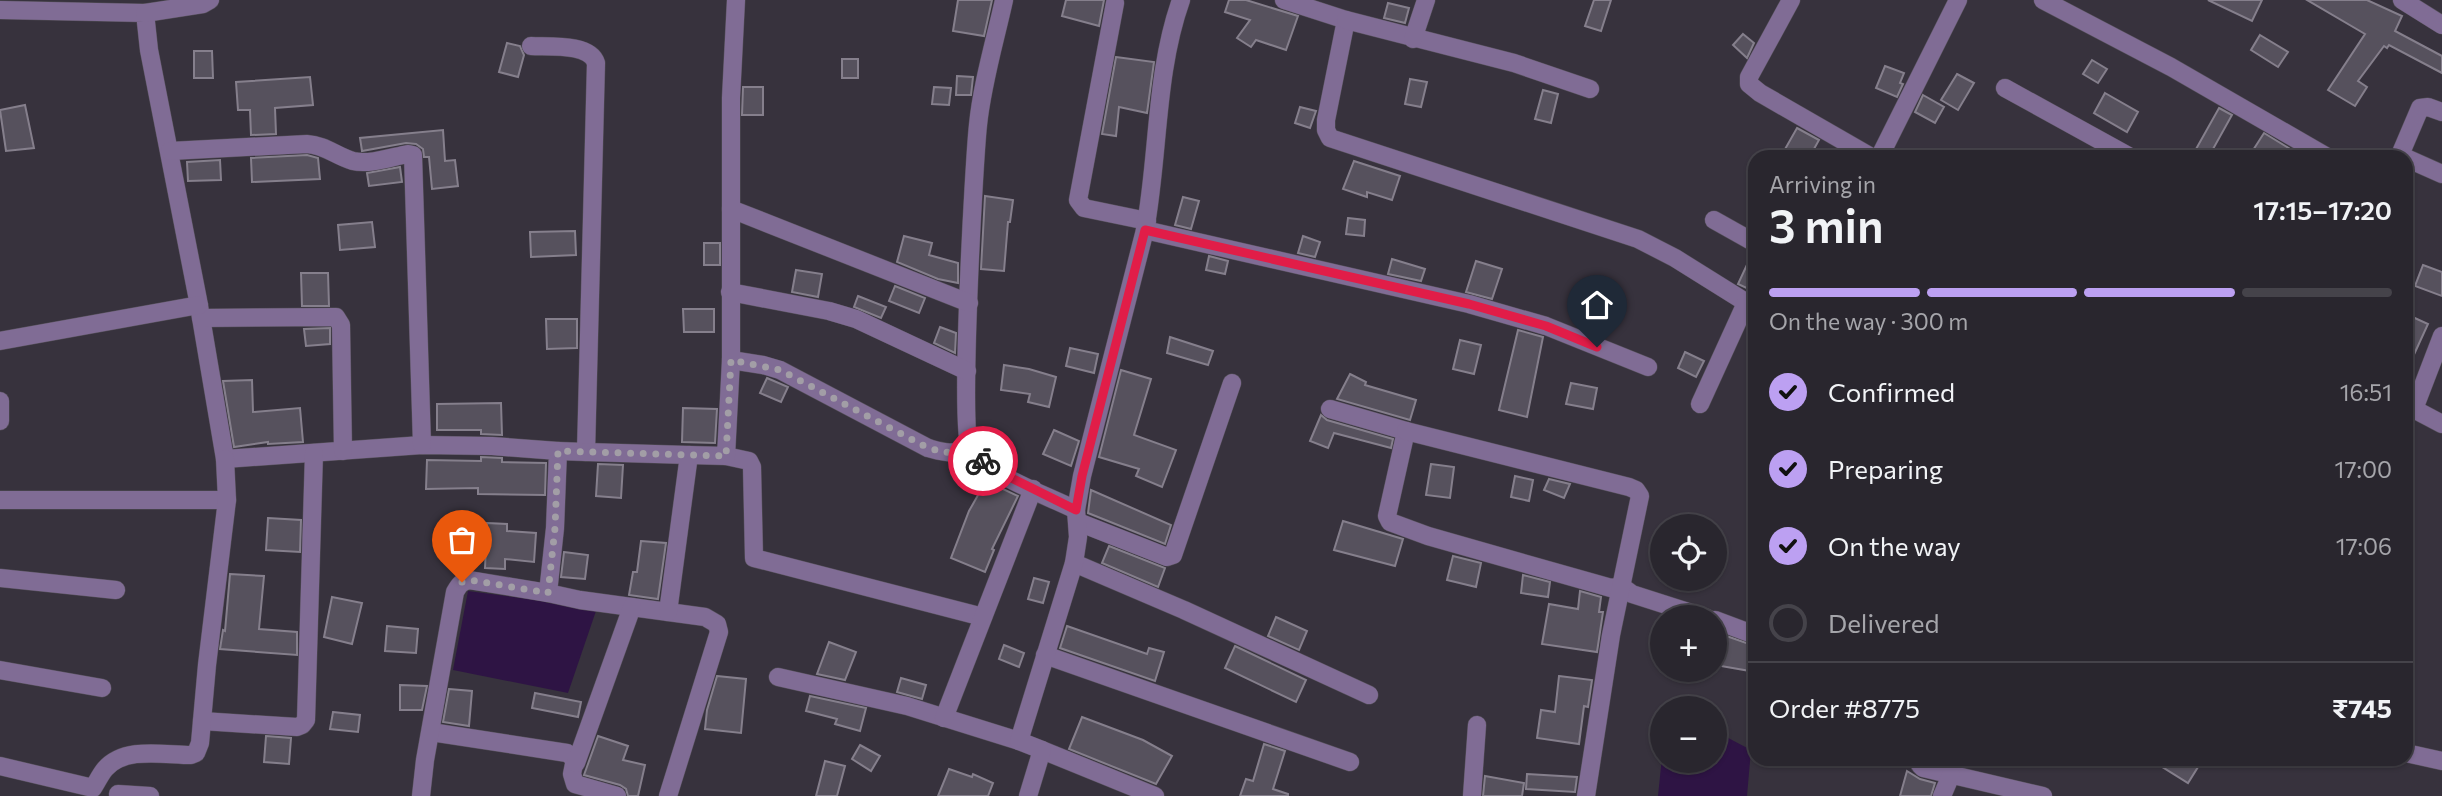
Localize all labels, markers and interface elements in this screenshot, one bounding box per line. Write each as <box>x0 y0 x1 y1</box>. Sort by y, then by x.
text: Arriving in <box>1769 170 1876 198</box>
text: 17:15–17:20 <box>2253 194 2392 225</box>
text: 3 min <box>1769 196 1884 252</box>
pin <box>1567 275 1627 347</box>
icon: home <box>1578 286 1616 324</box>
text: On the way · 300 m <box>1769 307 1968 335</box>
icon: check <box>1769 373 1807 411</box>
text: Confirmed <box>1828 376 1955 407</box>
text: 16:51 <box>2340 378 2392 406</box>
courier <box>948 426 1018 496</box>
icon: bike <box>964 442 1002 480</box>
icon: check <box>1769 450 1807 488</box>
text: Preparing <box>1828 453 1943 484</box>
text: 17:00 <box>2335 455 2392 483</box>
pin <box>432 510 492 582</box>
map controls <box>1650 514 1727 773</box>
button: locate <box>1650 514 1727 591</box>
icon: bag <box>443 521 481 559</box>
icon: check <box>1769 527 1807 565</box>
text: On the way <box>1828 530 1961 561</box>
text: 17:06 <box>2336 532 2392 560</box>
button: + <box>1650 605 1727 682</box>
text: Delivered <box>1828 607 1939 638</box>
text: Order #8775 <box>1769 692 1920 723</box>
text: ₹745 <box>2332 692 2392 723</box>
button: − <box>1650 696 1727 773</box>

